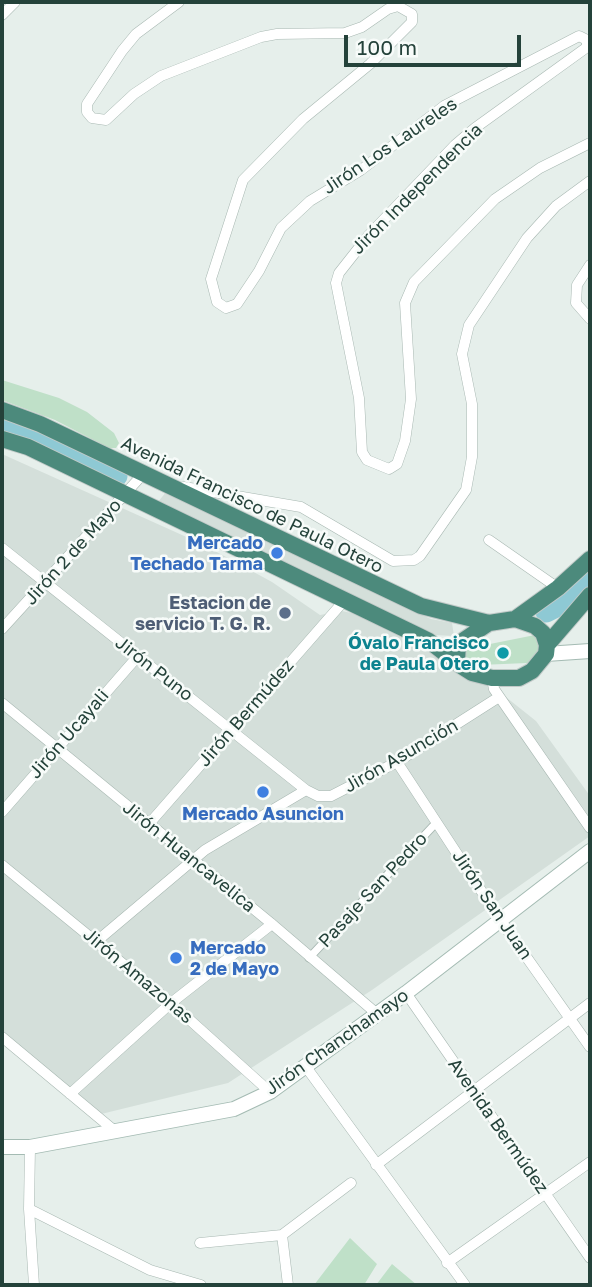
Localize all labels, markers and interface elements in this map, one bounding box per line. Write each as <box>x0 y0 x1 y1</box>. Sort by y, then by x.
scale bar <box>347 21 524 65</box>
text: 100 m <box>357 34 417 60</box>
street label: Jirón Los Laureles <box>319 93 461 199</box>
street label: Jirón Independencia <box>347 119 487 259</box>
street label: Avenida Francisco de Paula Otero <box>118 432 386 578</box>
street label: Jirón 2 de Mayo <box>20 495 126 609</box>
place label: Mercado Techado Tarma <box>130 532 263 574</box>
marker: Mercado Techado Tarma <box>269 545 285 561</box>
place label: Estacion de servicio T. G. R. <box>135 592 271 634</box>
marker: Estacion de servicio T. G. R. <box>277 605 293 621</box>
street label: Jirón Puno <box>111 632 197 706</box>
place label: Óvalo Francisco de Paula Otero <box>348 632 489 674</box>
marker: Óvalo Francisco de Paula Otero <box>495 645 511 661</box>
street label: Jirón Bermúdez <box>194 655 298 771</box>
street label: Jirón Ucayali <box>24 685 114 783</box>
street label: Jirón Asunción <box>340 715 462 797</box>
marker: Mercado Asuncion <box>255 784 271 800</box>
street label: Jirón Huancavelica <box>118 797 260 917</box>
place label: Mercado Asuncion <box>182 803 344 825</box>
street label: Pasaje San Pedro <box>314 828 432 952</box>
street label: Jirón San Juan <box>447 846 537 964</box>
street label: Jirón Amazonas <box>79 924 197 1028</box>
place label: Mercado 2 de Mayo <box>190 937 279 979</box>
marker: Mercado 2 de Mayo <box>168 950 184 966</box>
street label: Jirón Chanchamayo <box>261 984 413 1100</box>
street label: Avenida Bermúdez <box>443 1054 553 1198</box>

